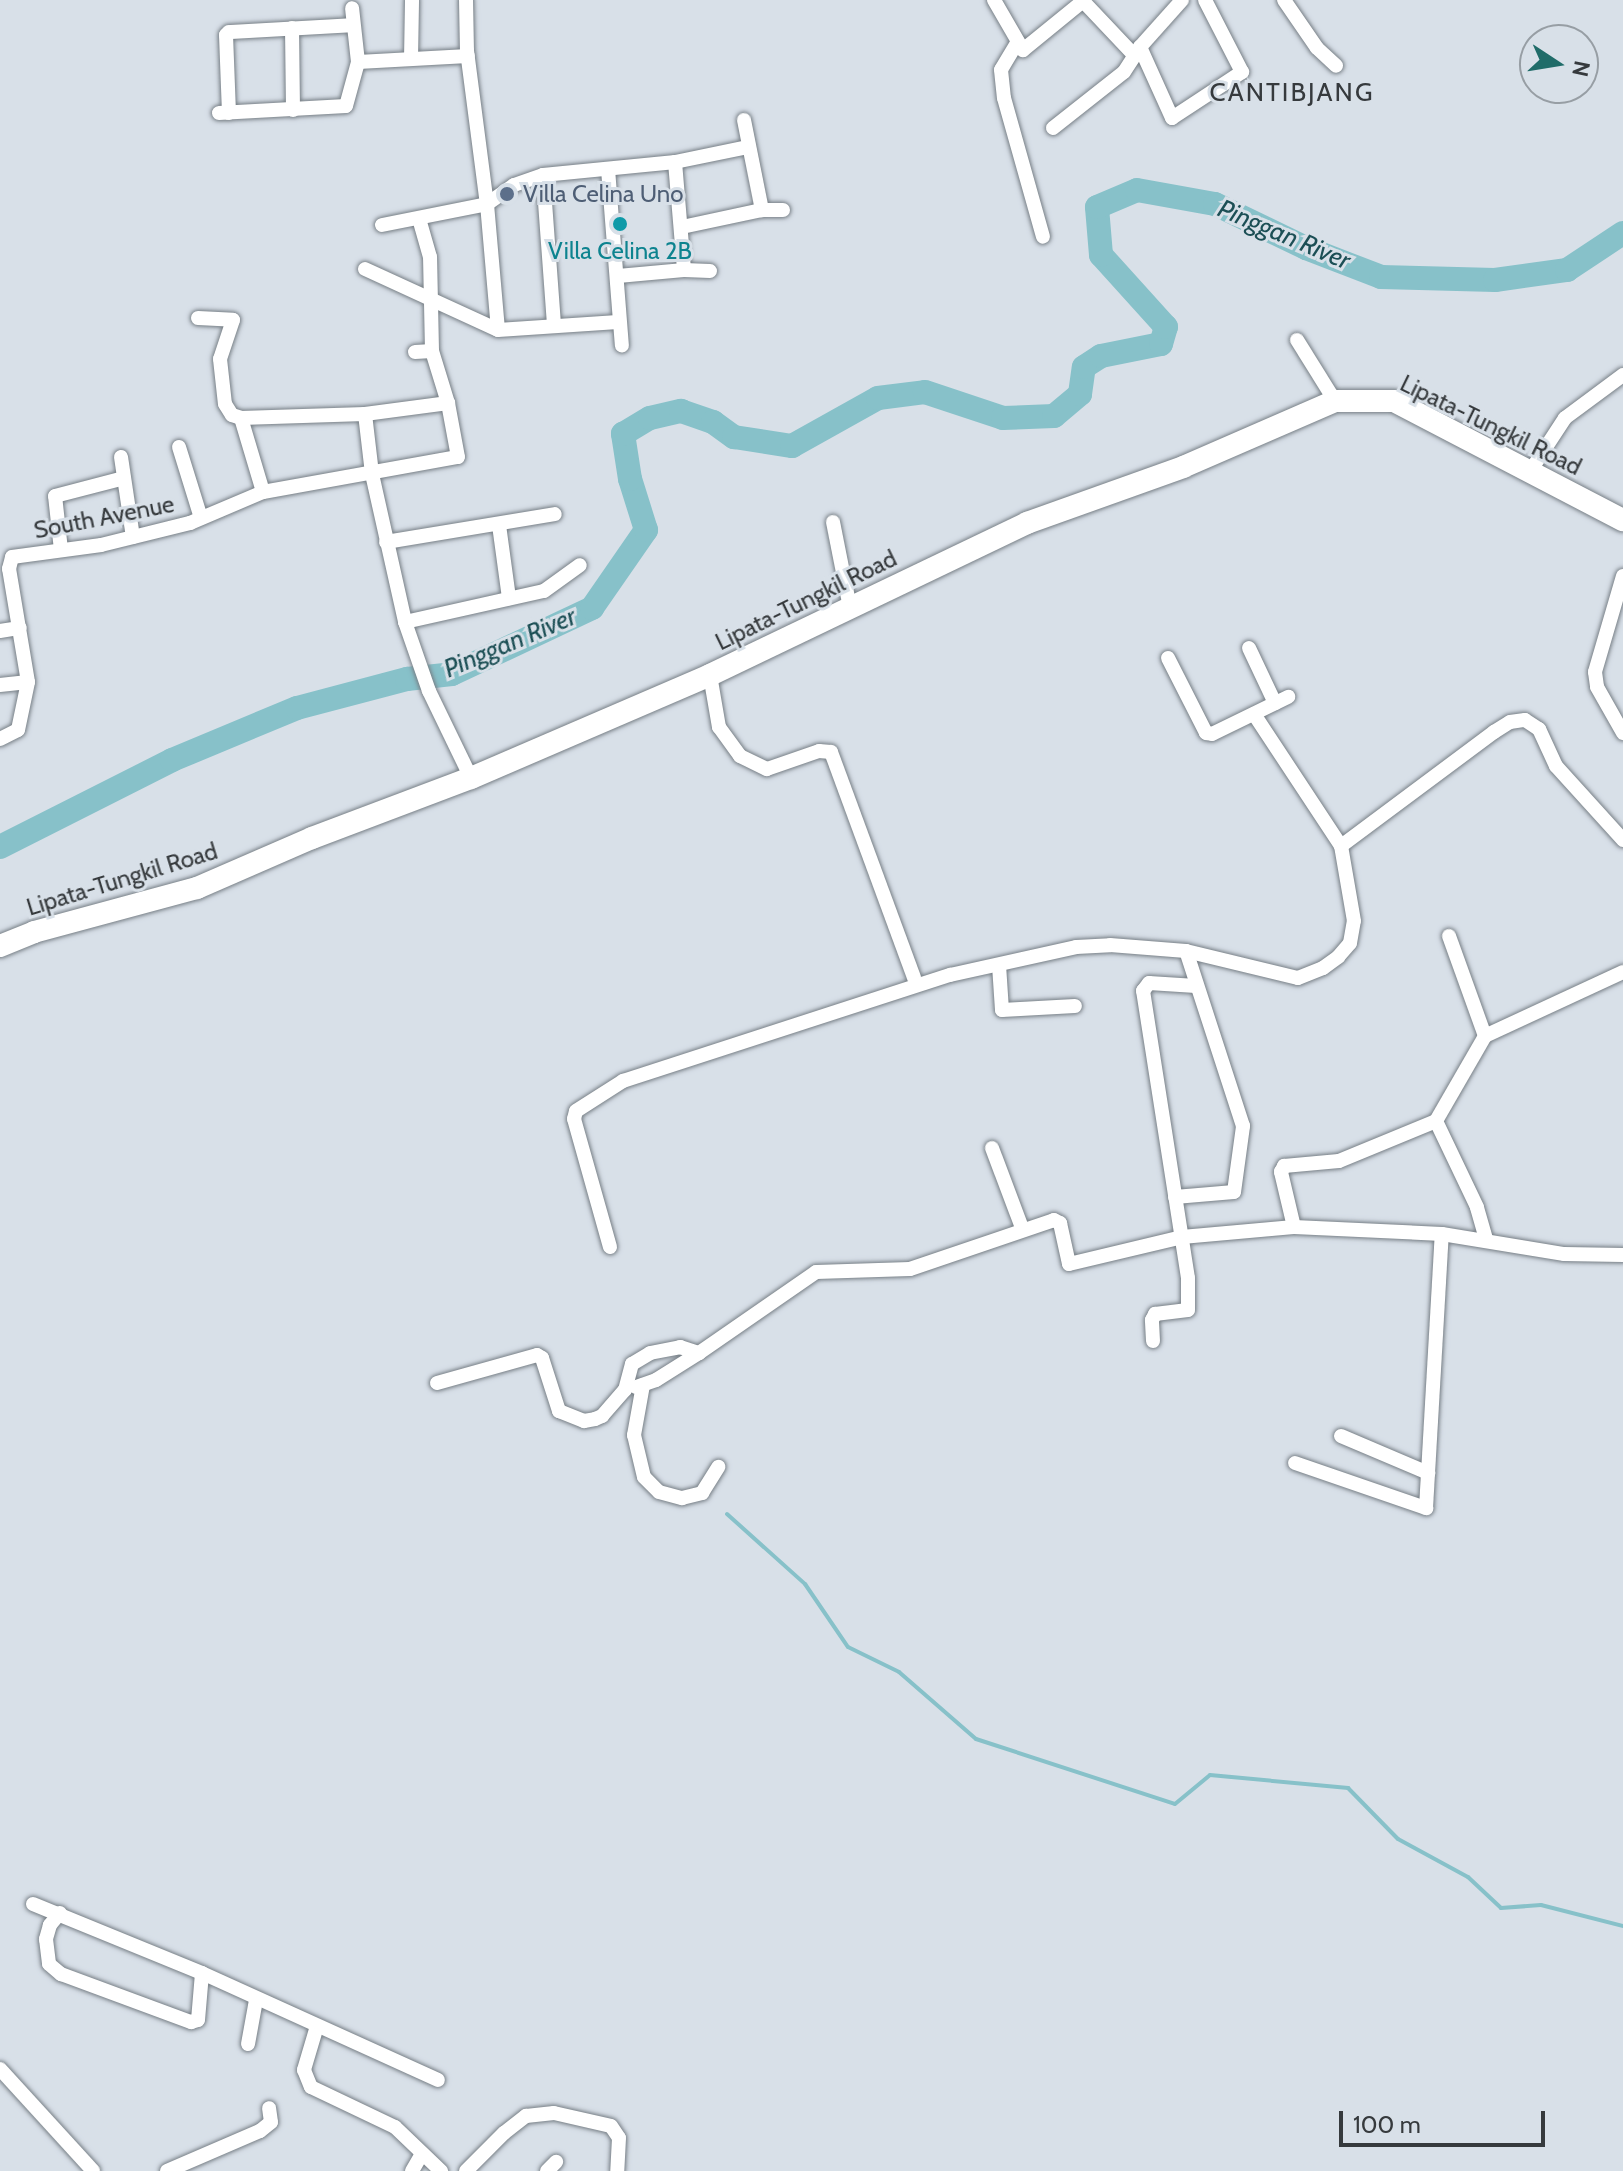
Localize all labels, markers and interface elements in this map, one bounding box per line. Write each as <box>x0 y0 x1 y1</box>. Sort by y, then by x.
north arrow <box>1519 24 1599 104</box>
text: N <box>1566 58 1596 79</box>
district label: CANTIBJANG <box>1210 77 1374 109</box>
place label: Villa Celina Uno <box>523 180 683 208</box>
marker: Villa Celina Uno <box>498 185 516 203</box>
water label: Pinggan River <box>1213 193 1355 277</box>
marker: Villa Celina 2B <box>611 215 629 233</box>
place label: Villa Celina 2B <box>548 237 692 265</box>
street label: Lipata-Tungkil Road <box>1396 369 1586 481</box>
street label: South Avenue <box>31 489 177 545</box>
street label: Lipata-Tungkil Road <box>711 544 901 656</box>
water label: Pinggan River <box>439 601 581 685</box>
street label: Lipata-Tungkil Road <box>23 836 221 922</box>
scale bar <box>1343 2095 1549 2145</box>
text: 100 m <box>1353 2110 1421 2139</box>

